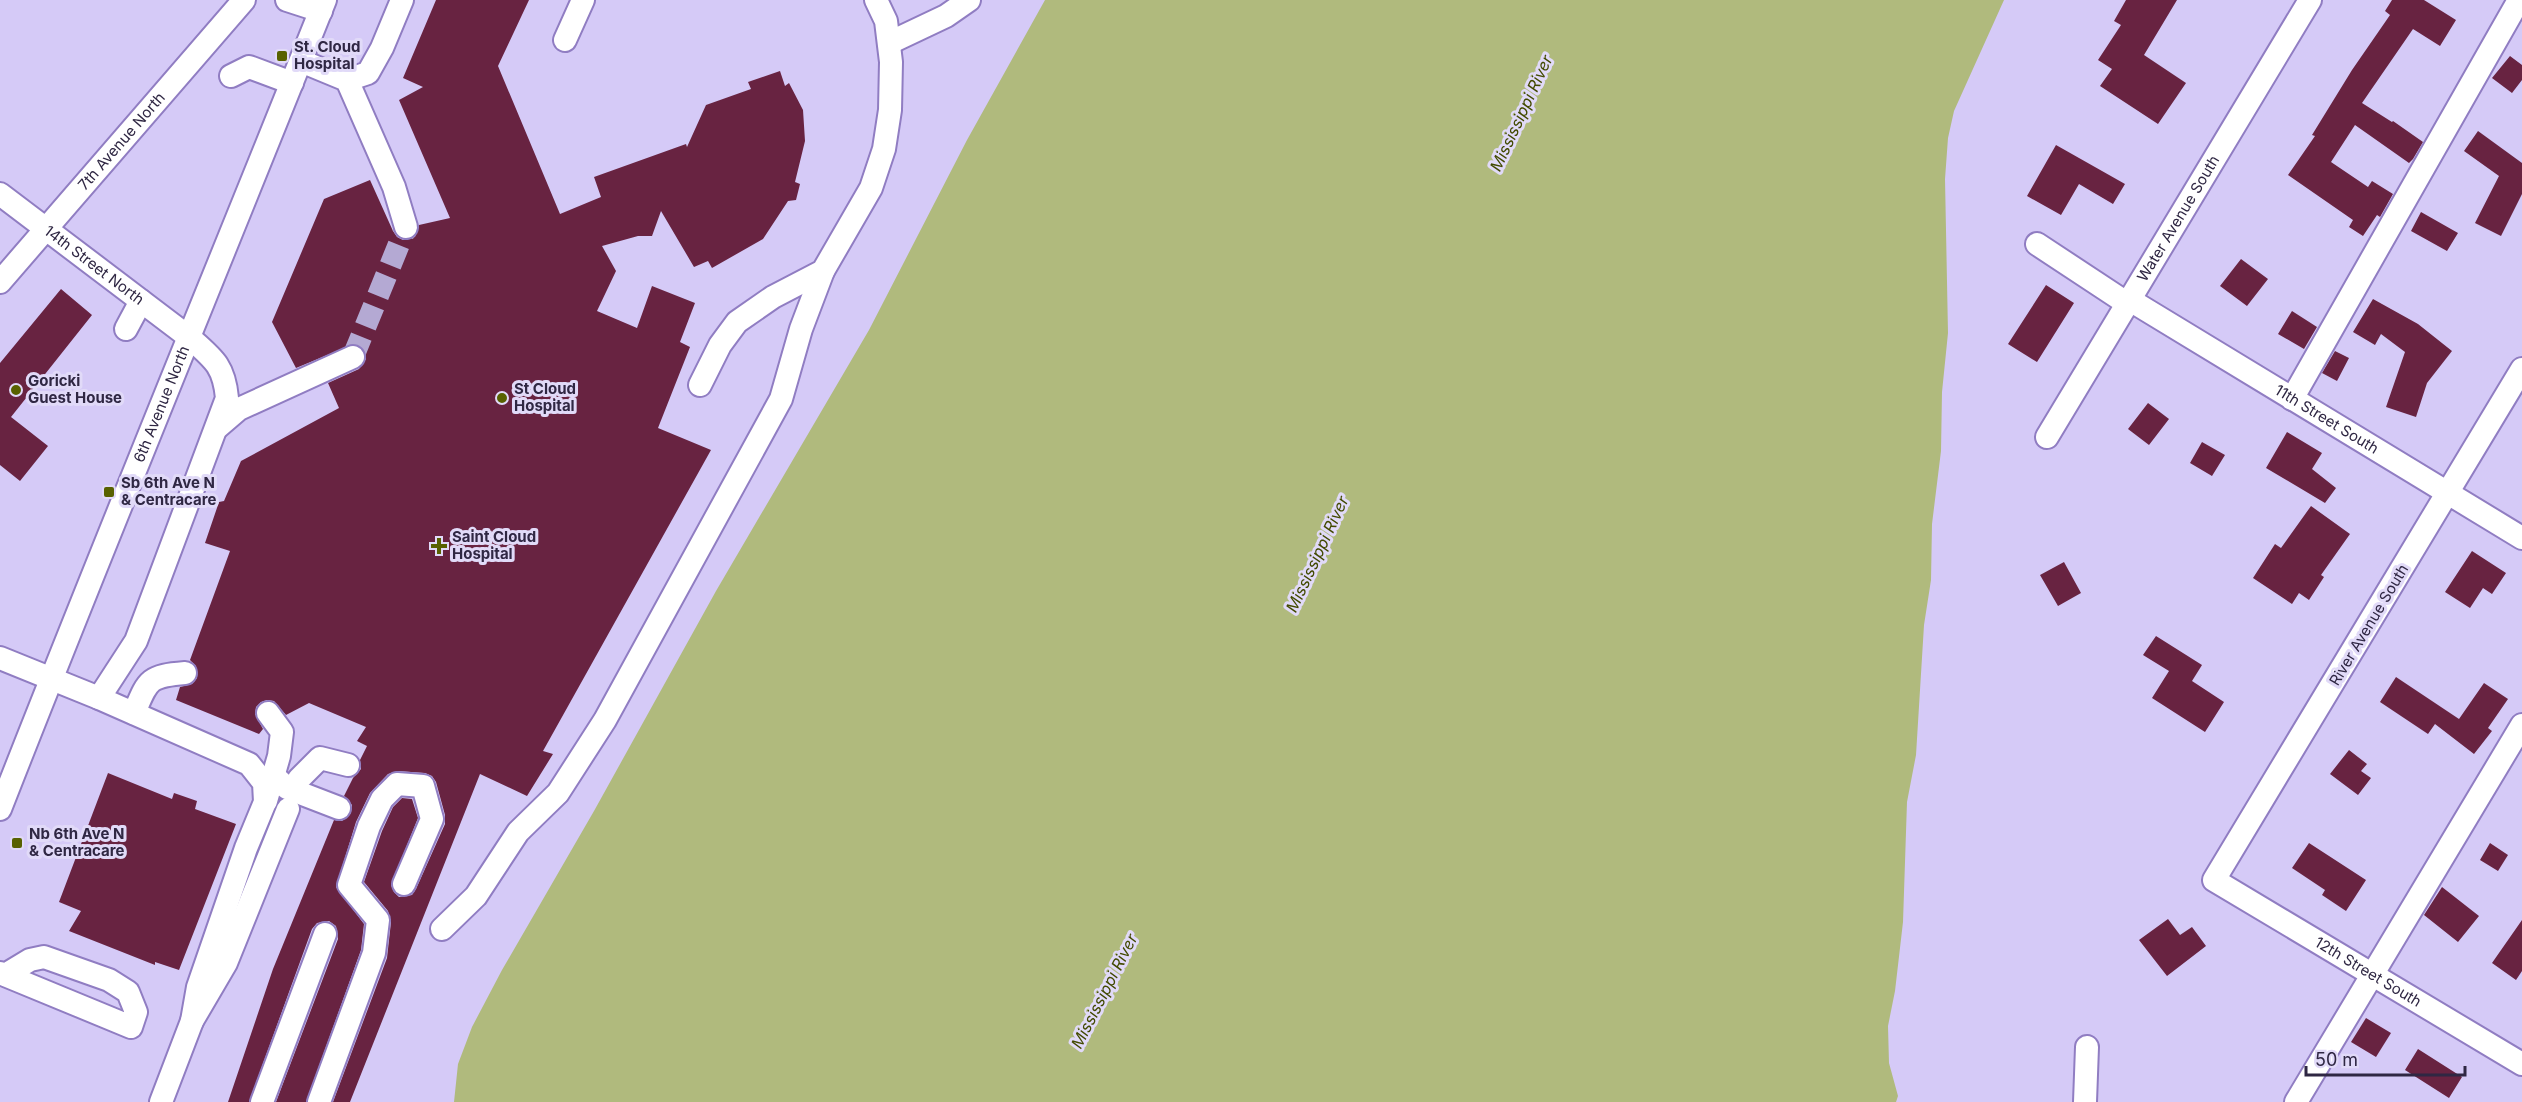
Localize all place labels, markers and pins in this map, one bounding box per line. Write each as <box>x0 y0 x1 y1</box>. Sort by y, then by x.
place label: St. Cloud Hospital <box>294 37 361 73</box>
marker: St. Cloud Hospital <box>275 49 289 63</box>
place label: Goricki Guest House <box>28 371 122 407</box>
place label: St Cloud Hospital <box>514 379 576 415</box>
marker: Goricki Guest House <box>9 383 23 397</box>
marker: St Cloud Hospital <box>495 391 509 405</box>
place label: Sb 6th Ave N & Centracare <box>121 473 217 509</box>
marker: Sb 6th Ave N & Centracare <box>102 485 116 499</box>
place label: Saint Cloud Hospital <box>452 527 536 563</box>
marker: Saint Cloud Hospital <box>430 537 448 555</box>
place label: Nb 6th Ave N & Centracare <box>29 824 125 860</box>
marker: Nb 6th Ave N & Centracare <box>10 836 24 850</box>

